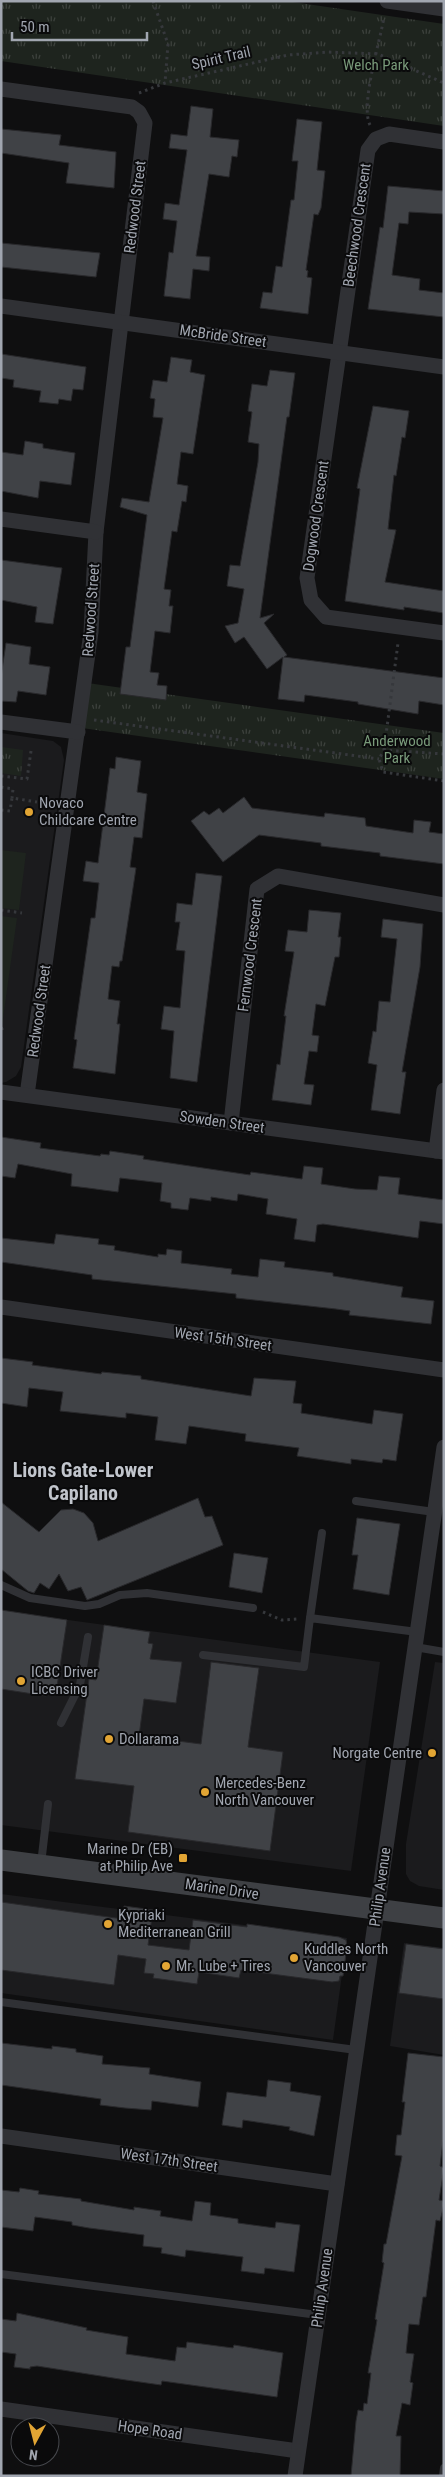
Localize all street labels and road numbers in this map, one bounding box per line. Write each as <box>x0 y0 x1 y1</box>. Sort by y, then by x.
street label: Spirit Trail <box>190 43 252 73</box>
street label: Redwood Street <box>120 160 150 254</box>
street label: Beechwood Crescent <box>339 162 375 288</box>
street label: McBride Street <box>178 321 268 351</box>
street label: Dogwood Crescent <box>299 459 333 573</box>
street label: Redwood Street <box>79 563 103 657</box>
street label: Fernwood Crescent <box>234 897 266 1013</box>
street label: Redwood Street <box>24 964 54 1058</box>
street label: Sowden Street <box>178 1107 266 1137</box>
street label: West 15th Street <box>173 1323 273 1355</box>
street label: Philip Avenue <box>366 1846 394 1928</box>
street label: Marine Drive <box>184 1875 260 1903</box>
street label: West 17th Street <box>119 2144 219 2176</box>
street label: Philip Avenue <box>308 2247 336 2329</box>
street label: Hope Road <box>117 2417 183 2443</box>

